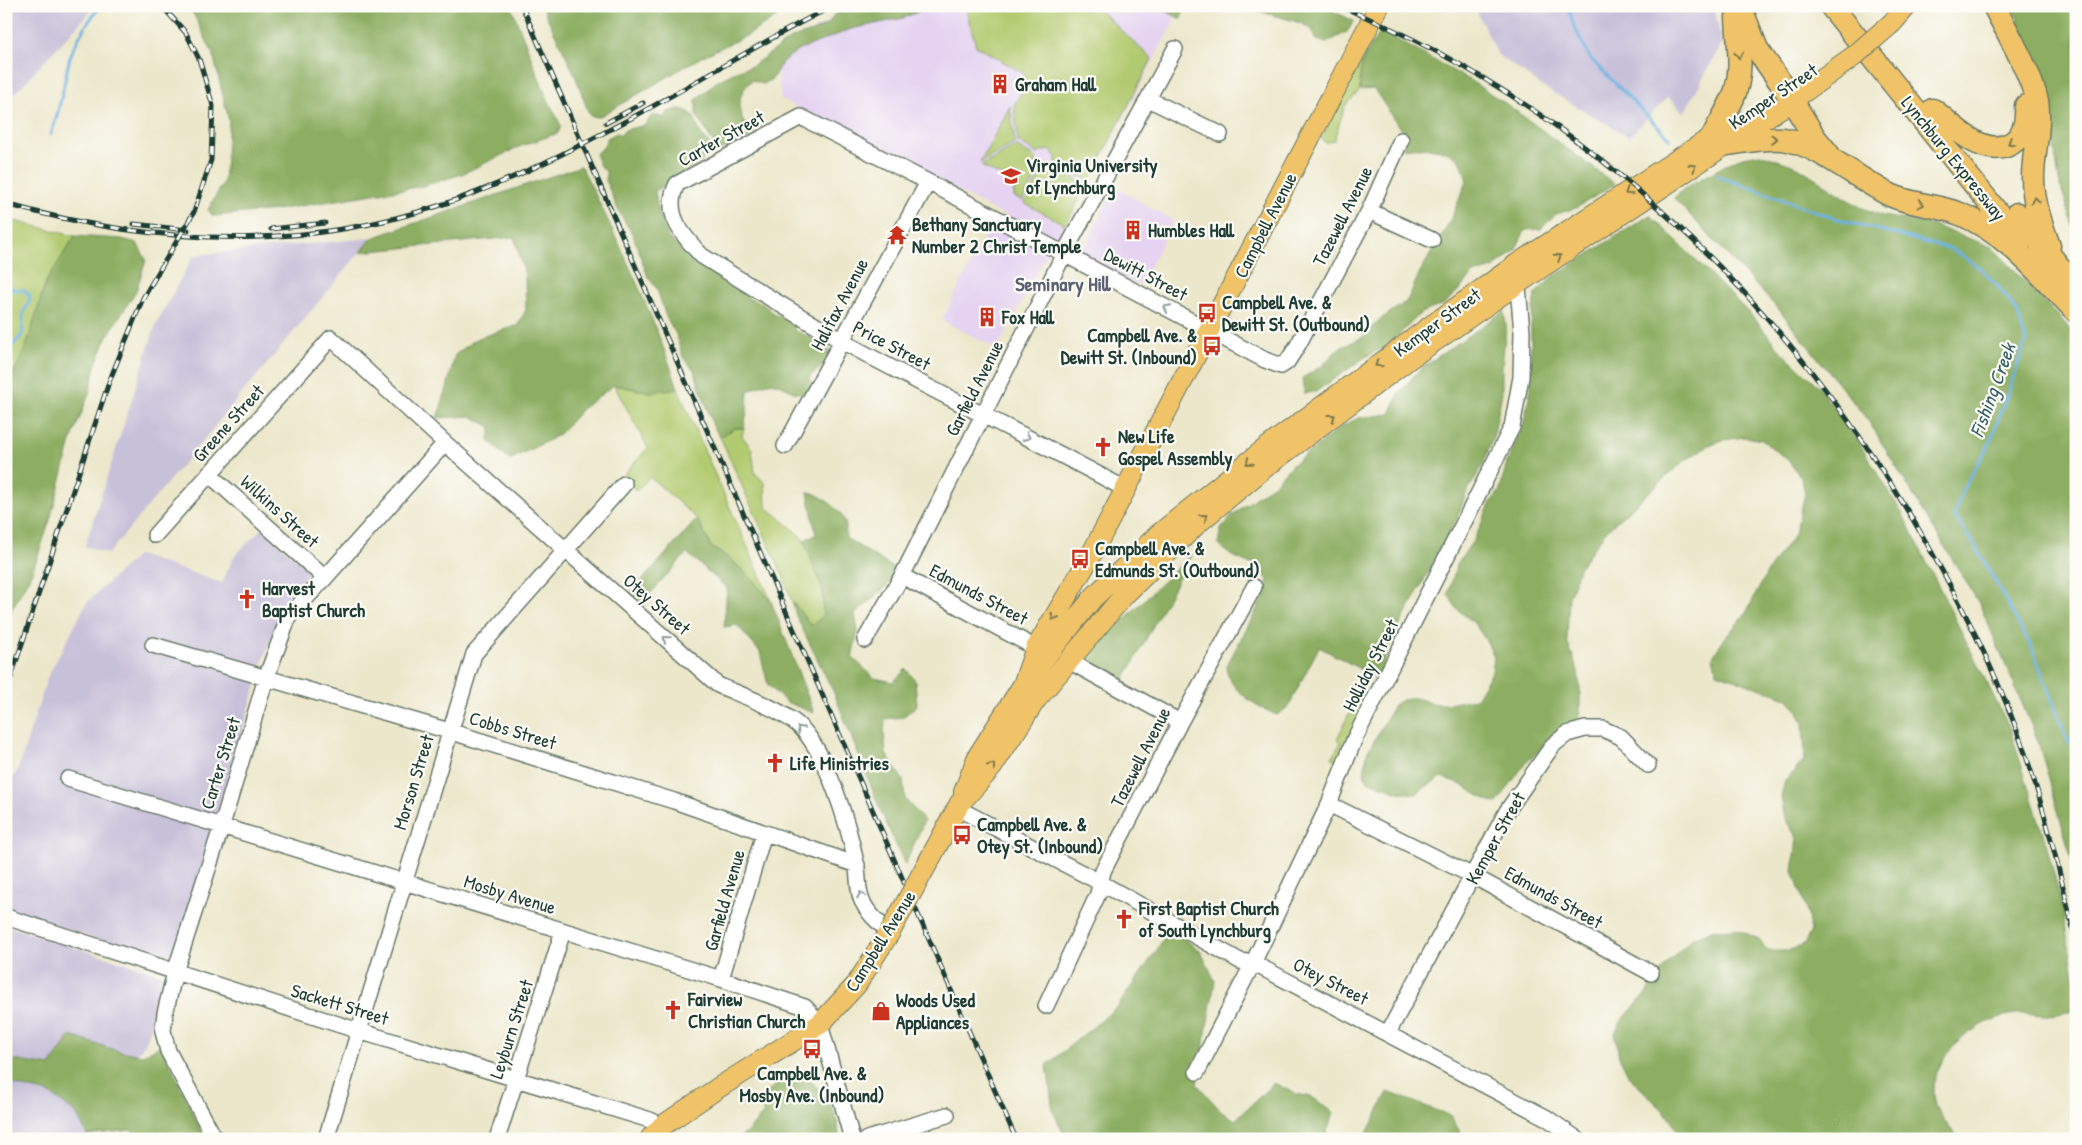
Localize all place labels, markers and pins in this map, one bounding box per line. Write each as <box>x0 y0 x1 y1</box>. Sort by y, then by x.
place label: Graham Hall <box>1015 71 1097 97</box>
building icon: Graham Hall <box>989 73 1011 95</box>
place label: Virginia University of Lynchburg <box>1026 152 1158 201</box>
school or university icon: Virginia University of Lynchburg <box>1000 165 1022 187</box>
place label: Bethany Sanctuary Number 2 Christ Temple <box>912 211 1082 260</box>
place label: Humbles Hall <box>1148 217 1235 243</box>
building icon: Humbles Hall <box>1122 219 1144 241</box>
temple icon: Bethany Sanctuary Number 2 Christ Temple <box>886 224 908 246</box>
place label: Campbell Ave. & Dewitt St. (Outbound) <box>1222 289 1370 337</box>
bus stop icon: Campbell Ave. & Dewitt St. (Outbound) <box>1196 302 1218 324</box>
place label: Fox Hall <box>1001 304 1055 330</box>
building icon: Fox Hall <box>976 306 998 328</box>
place label: Campbell Ave. & Dewitt St. (Inbound) <box>1061 322 1197 370</box>
bus stop icon: Campbell Ave. & Dewitt St. (Inbound) <box>1201 335 1223 357</box>
place label: New Life Gospel Assembly <box>1118 423 1233 472</box>
church icon: New Life Gospel Assembly <box>1092 436 1114 458</box>
place label: Campbell Ave. & Edmunds St. (Outbound) <box>1095 535 1260 583</box>
bus stop icon: Campbell Ave. & Edmunds St. (Outbound) <box>1069 548 1091 570</box>
place label: Harvest Baptist Church <box>262 575 365 624</box>
church icon: Harvest Baptist Church <box>236 588 258 610</box>
place label: Life Ministries <box>790 750 889 776</box>
church icon: Life Ministries <box>764 752 786 774</box>
place label: Campbell Ave. & Otey St. (Inbound) <box>977 811 1103 860</box>
bus stop icon: Campbell Ave. & Otey St. (Inbound) <box>951 824 973 846</box>
place label: First Baptist Church of South Lynchburg <box>1138 895 1279 944</box>
church icon: First Baptist Church of South Lynchburg <box>1113 908 1135 930</box>
place label: Fairview Christian Church <box>687 986 805 1034</box>
place label: Woods Used Appliances <box>896 987 975 1036</box>
church icon: Fairview Christian Church <box>662 999 684 1021</box>
shop icon: Woods Used Appliances <box>870 1000 892 1022</box>
bus stop icon: Campbell Ave. & Mosby Ave. (Inbound) <box>801 1038 823 1060</box>
place label: Campbell Ave. & Mosby Ave. (Inbound) <box>740 1060 884 1109</box>

